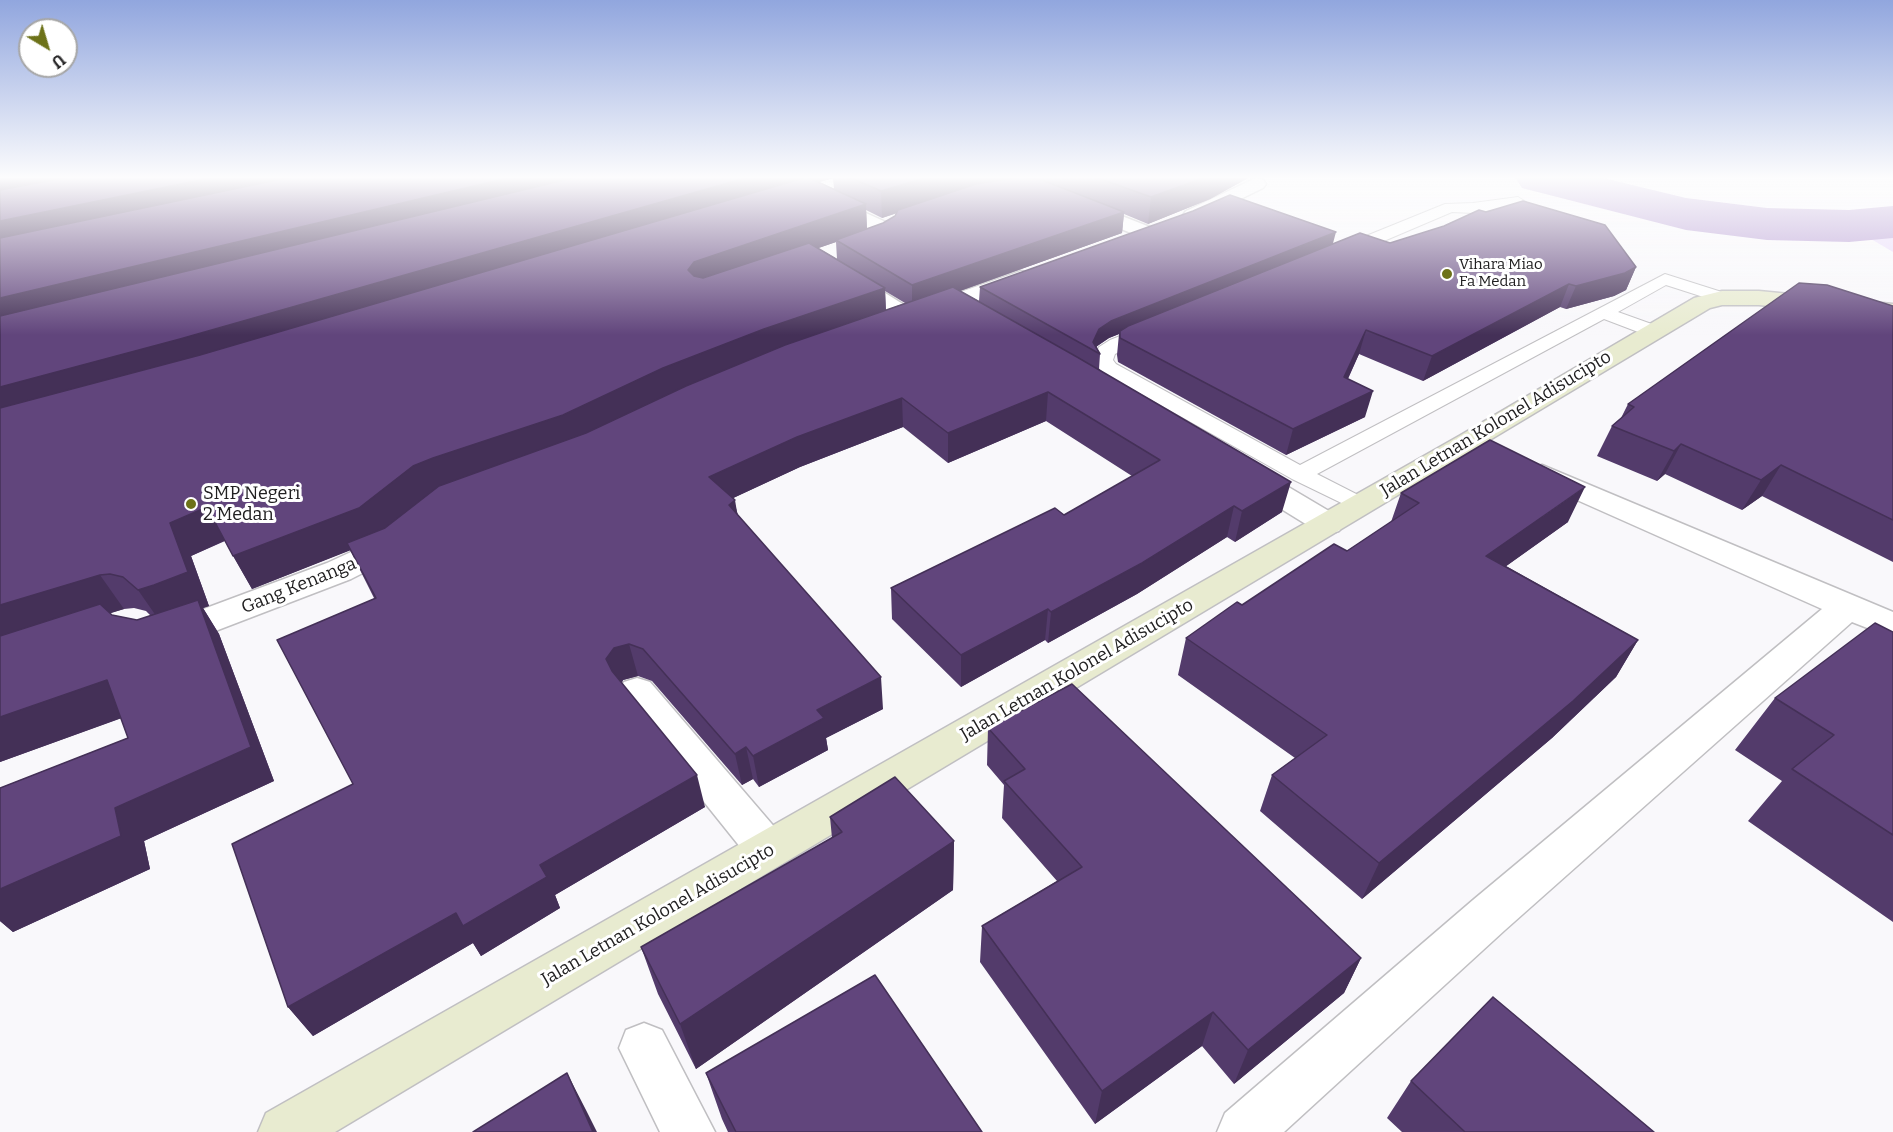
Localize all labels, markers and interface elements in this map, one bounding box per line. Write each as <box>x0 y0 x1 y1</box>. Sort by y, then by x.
north arrow <box>18 18 78 78</box>
text: U <box>48 50 69 72</box>
place label: Vihara Miao Fa Medan <box>1459 256 1543 291</box>
marker: Vihara Miao Fa Medan <box>1440 267 1454 281</box>
street label: Jalan Letnan Kolonel Adisucipto <box>1377 346 1615 502</box>
place label: SMP Negeri 2 Medan <box>203 483 300 526</box>
marker: SMP Negeri 2 Medan <box>184 497 198 511</box>
street label: Gang Kenanga <box>238 553 360 619</box>
street label: Jalan Letnan Kolonel Adisucipto <box>957 594 1197 746</box>
street label: Jalan Letnan Kolonel Adisucipto <box>538 839 778 991</box>

